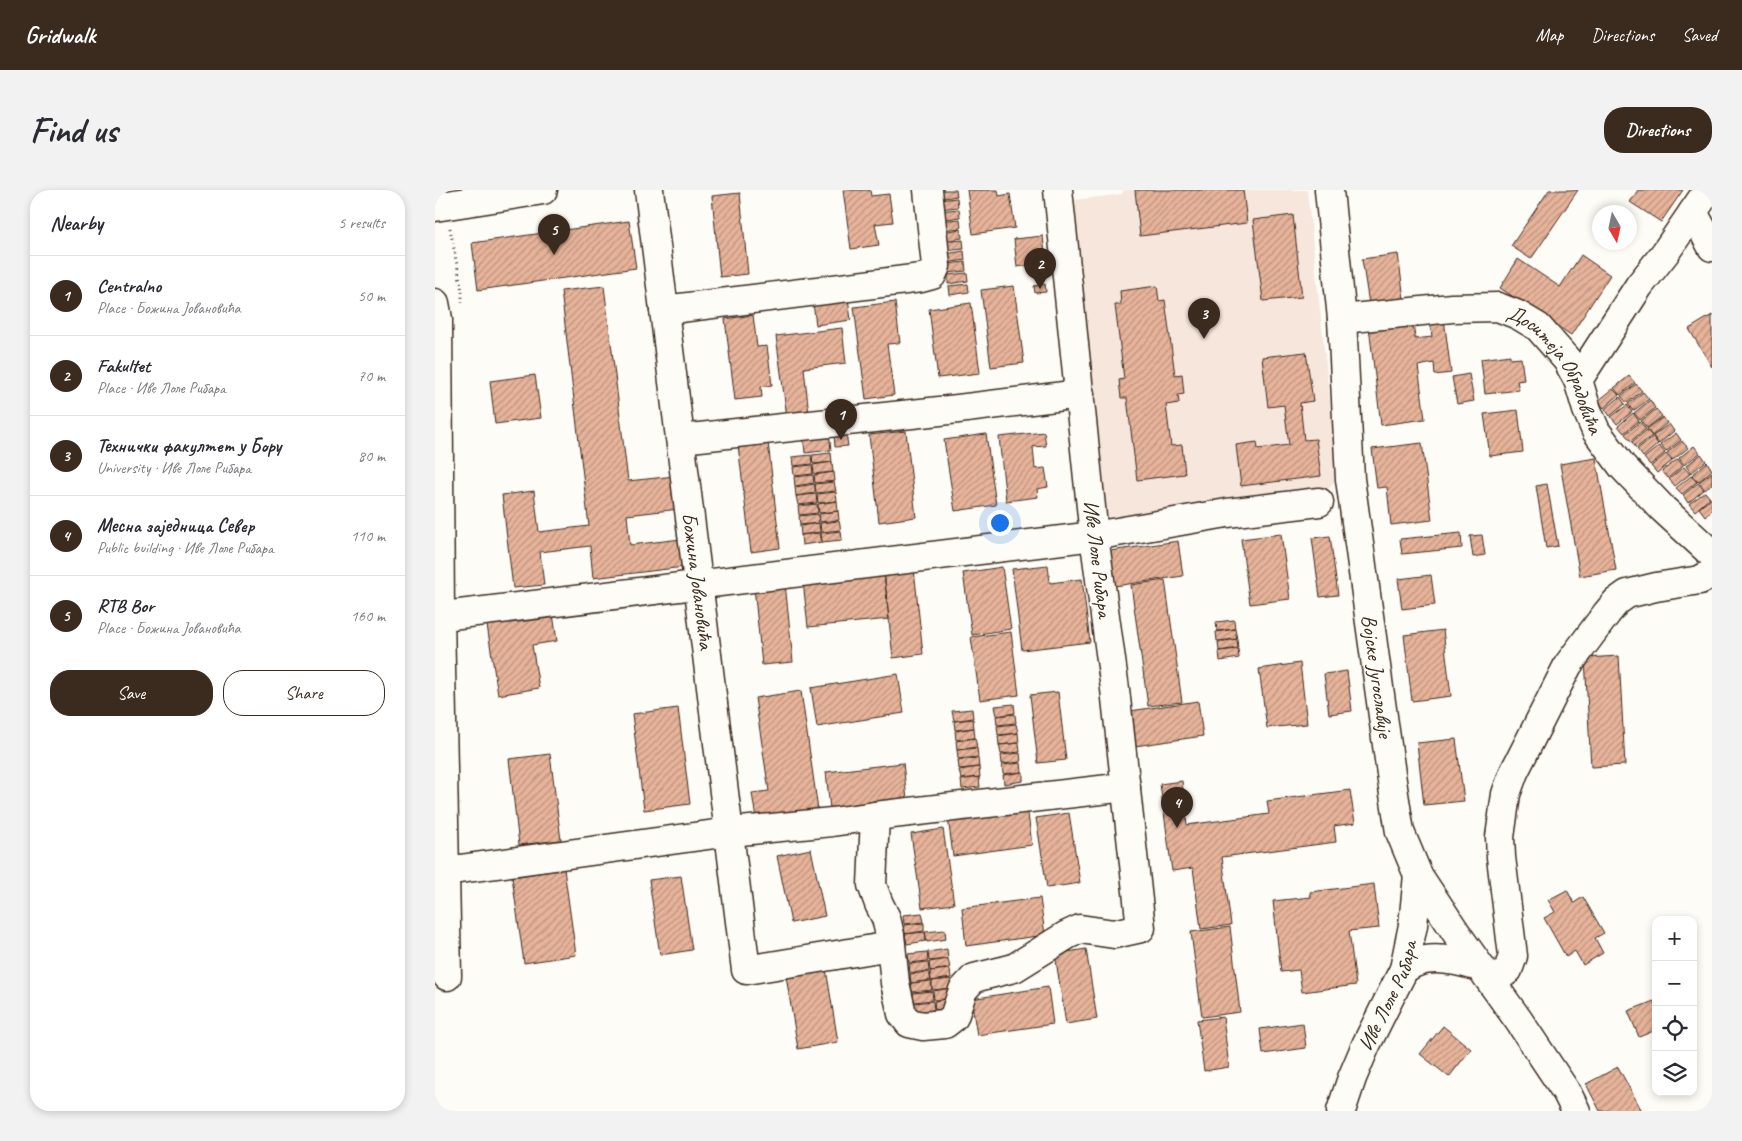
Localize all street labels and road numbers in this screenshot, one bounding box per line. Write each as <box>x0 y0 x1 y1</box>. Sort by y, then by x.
street label: Доситеја Обрадовића <box>1504 299 1609 440</box>
street label: Иве Лоле Рибара <box>1078 499 1118 621</box>
street label: Божина Јовановића <box>676 511 720 653</box>
street label: Војске Југославије <box>1356 613 1399 742</box>
street label: Иве Лоле Рибара <box>1352 936 1423 1055</box>

